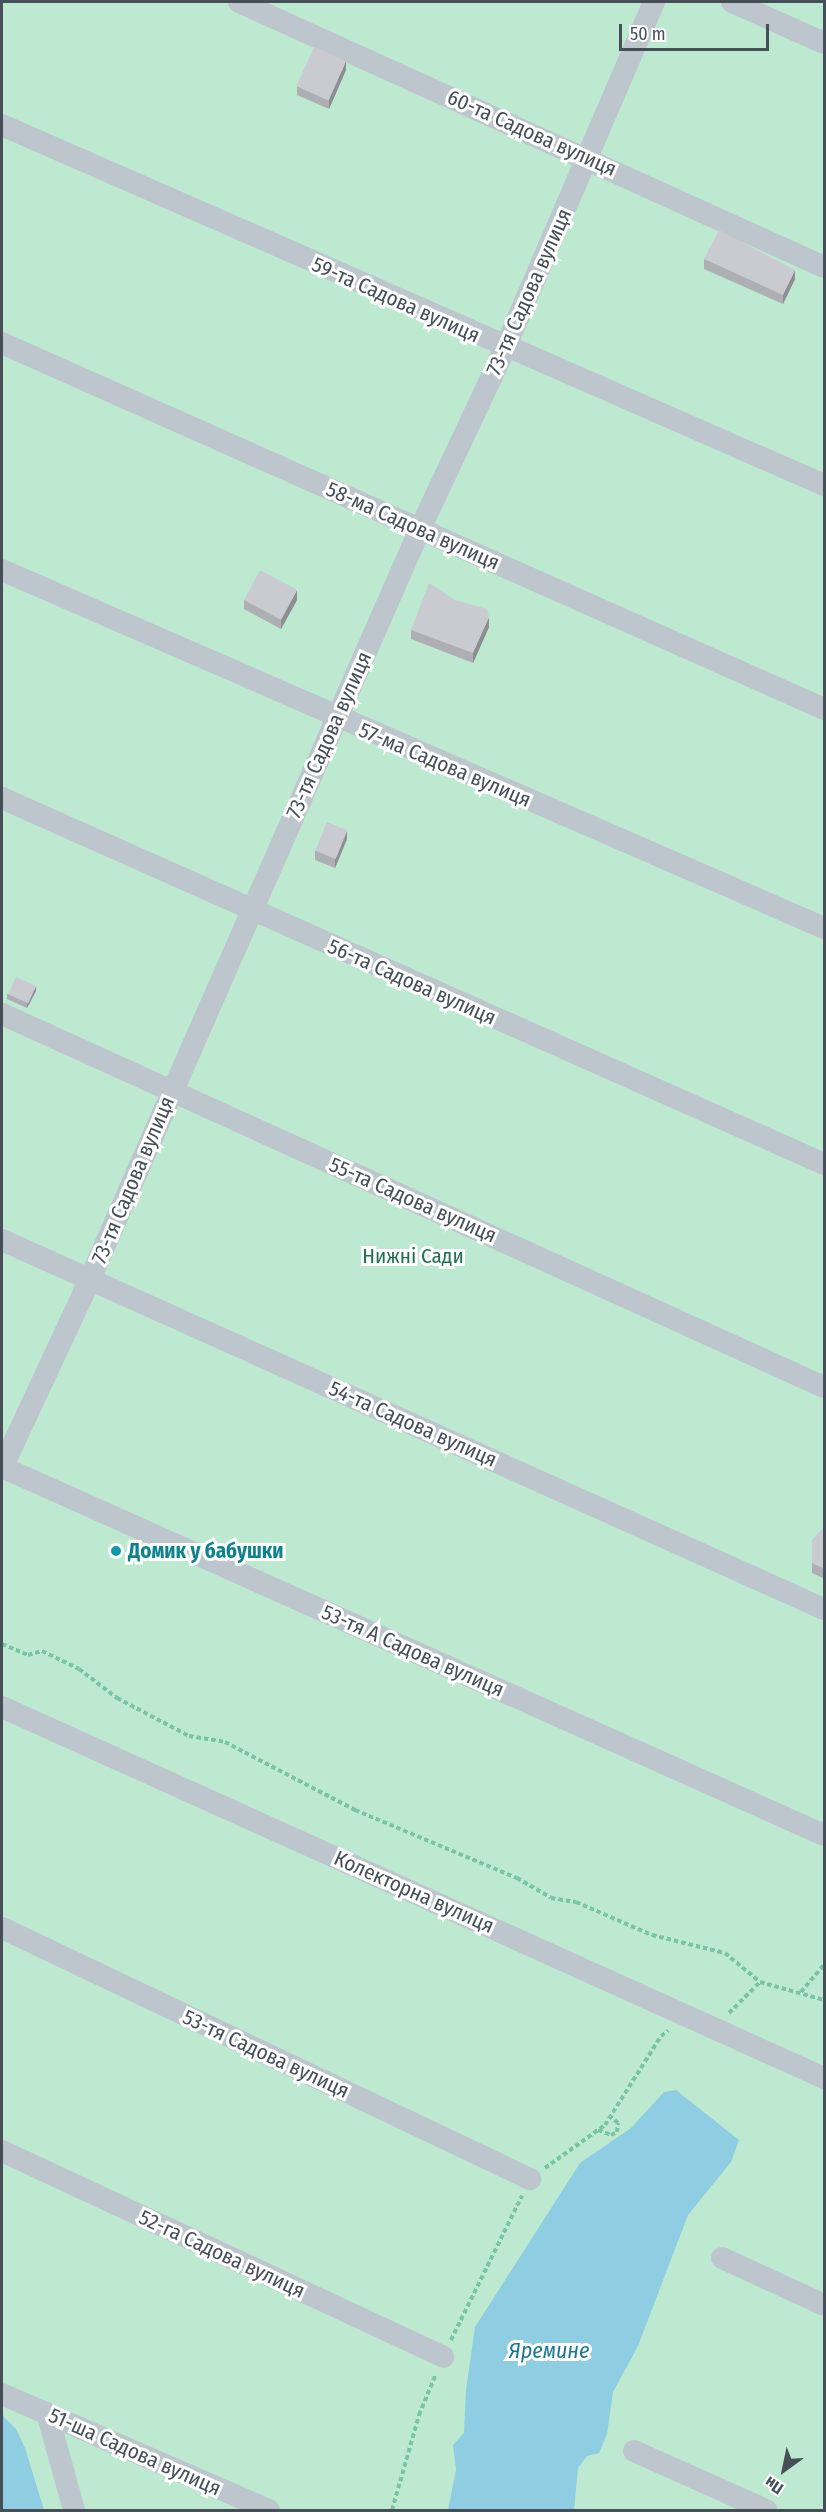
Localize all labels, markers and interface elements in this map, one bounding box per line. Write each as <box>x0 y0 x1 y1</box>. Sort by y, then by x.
scale bar <box>622 12 772 50</box>
text: 50 m <box>630 23 666 45</box>
street label: 60-та Садова вулиця <box>443 84 621 182</box>
street label: 73-тя Садова вулиця <box>481 205 577 379</box>
street label: 59-та Садова вулиця <box>308 252 484 348</box>
street label: 58-ма Садова вулиця <box>323 477 503 575</box>
street label: 73-тя Садова вулиця <box>281 648 377 822</box>
street label: 57-ма Садова вулиця <box>355 717 535 813</box>
street label: 56-та Садова вулиця <box>324 934 500 1030</box>
street label: 73-тя Садова вулиця <box>86 1092 180 1268</box>
street label: 55-та Садова вулиця <box>325 1152 501 1248</box>
park label: Нижні Сади <box>362 1243 464 1269</box>
street label: 54-та Садова вулиця <box>325 1376 501 1472</box>
place label: Домик у бабушки <box>128 1538 283 1564</box>
marker: Домик у бабушки <box>109 1544 123 1558</box>
street label: 53-тя А Садова вулиця <box>318 1599 508 1703</box>
street label: Колекторна вулиця <box>330 1845 498 1939</box>
street label: 53-тя Садова вулиця <box>179 2004 353 2104</box>
street label: 52-га Садова вулиця <box>135 2205 309 2303</box>
water label: Яремине <box>509 2338 589 2364</box>
street label: 51-ша Садова вулиця <box>45 2403 225 2501</box>
north arrow <box>754 2440 814 2500</box>
text: Пн <box>761 2473 787 2498</box>

